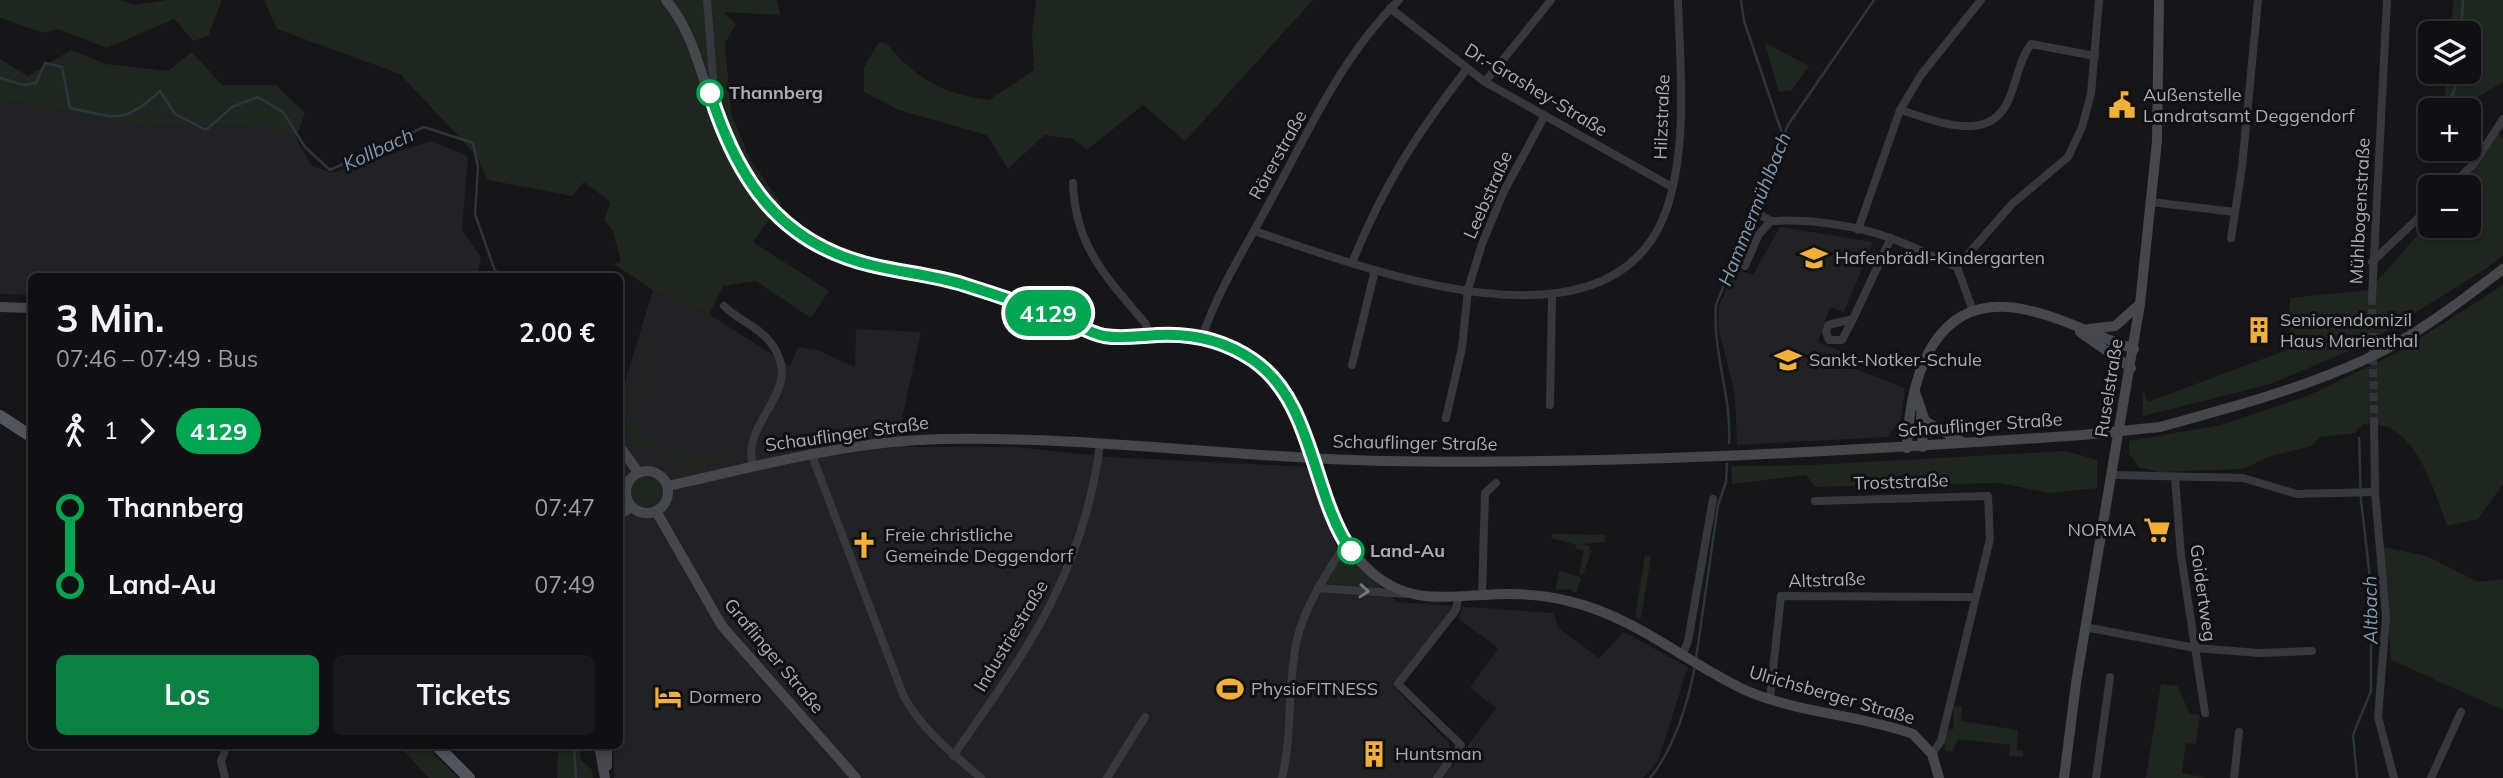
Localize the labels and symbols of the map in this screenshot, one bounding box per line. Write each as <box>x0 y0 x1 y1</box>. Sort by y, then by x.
street label: Dr.-Grashey-Straße <box>1461 38 1612 141</box>
street label: Hilzstraße <box>1649 74 1674 160</box>
marker: Thannberg <box>697 80 723 106</box>
place label: Thannberg <box>729 81 823 104</box>
place label: Außenstelle Landratsamt Deggendorf <box>2143 83 2355 127</box>
public building icon: Außenstelle Landratsamt Deggendorf <box>2107 90 2137 120</box>
street label: Rörerstraße <box>1244 106 1312 204</box>
water label: Kollbach <box>339 122 417 176</box>
water label: Hammermühlbach <box>1712 129 1796 289</box>
street label: Mühlbogenstraße <box>2344 137 2375 285</box>
street label: Leebstraße <box>1458 147 1517 242</box>
school or university icon: Hafenbrädl-Kindergarten <box>1799 243 1829 273</box>
place label: Hafenbrädl-Kindergarten <box>1835 246 2045 269</box>
line badge: 4129 <box>999 290 1097 336</box>
place label: Seniorendomizil Haus Marienthal <box>2280 308 2418 352</box>
building icon: Seniorendomizil Haus Marienthal <box>2244 315 2274 345</box>
street label: Ruselstraße <box>2089 337 2128 439</box>
school or university icon: Sankt-Notker-Schule <box>1773 345 1803 375</box>
place label: Sankt-Notker-Schule <box>1809 348 1982 371</box>
street label: Schauflinger Straße <box>1897 407 2063 442</box>
street label: Schauflinger Straße <box>764 411 930 456</box>
street label: Schauflinger Straße <box>1332 430 1498 455</box>
street label: Troststraße <box>1853 468 1949 495</box>
supermarket icon: NORMA <box>2142 515 2172 545</box>
place label: NORMA <box>2068 518 2136 541</box>
place label: Freie christliche Gemeinde Deggendorf <box>885 523 1074 567</box>
church icon: Freie christliche Gemeinde Deggendorf <box>849 530 879 560</box>
marker: Land-Au <box>1338 538 1364 564</box>
place label: Land-Au <box>1370 539 1445 562</box>
street label: Goidertweg <box>2185 543 2222 643</box>
street label: Altstraße <box>1788 567 1866 592</box>
street label: Industriestraße <box>968 576 1053 696</box>
water label: Altbach <box>2357 576 2383 645</box>
one-way arrow <box>1359 583 1370 598</box>
street label: Graflinger Straße <box>719 593 829 718</box>
street label: Ulrichsberger Straße <box>1747 660 1918 729</box>
sports icon: PhysioFITNESS <box>1215 674 1245 704</box>
place label: PhysioFITNESS <box>1251 677 1378 700</box>
hotel icon: Dormero <box>653 682 683 712</box>
place label: Dormero <box>689 685 762 708</box>
building icon: Huntsman <box>1359 739 1389 769</box>
place label: Huntsman <box>1395 742 1482 765</box>

